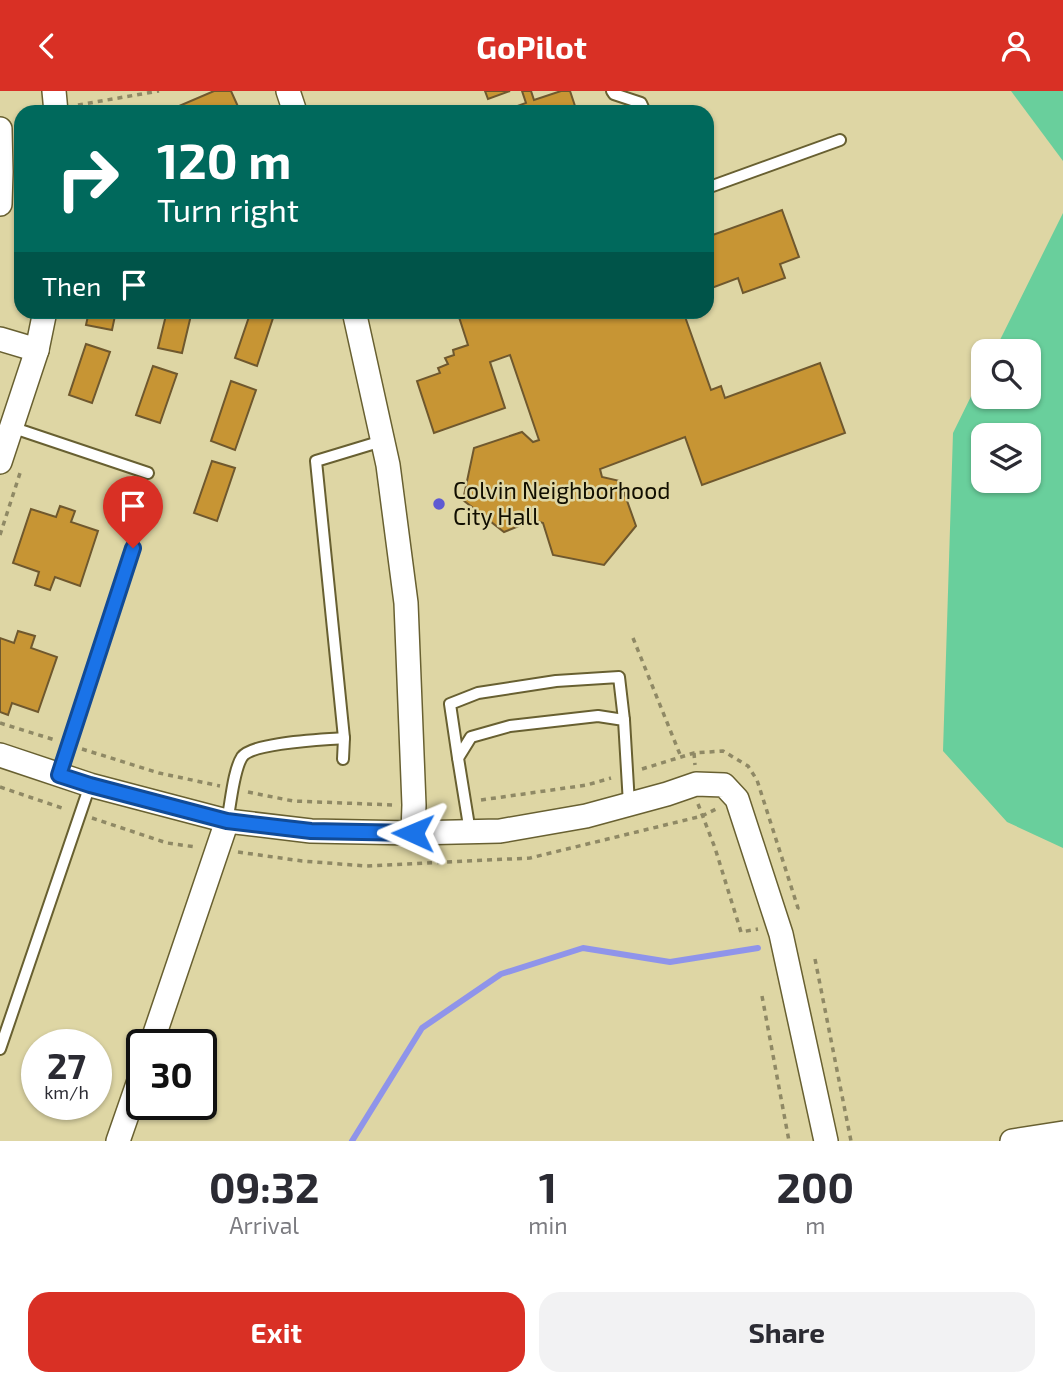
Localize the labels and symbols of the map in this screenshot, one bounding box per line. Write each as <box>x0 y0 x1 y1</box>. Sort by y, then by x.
pin <box>103 476 163 548</box>
place label: Colvin Neighborhood City Hall <box>453 476 670 530</box>
marker: Colvin Neighborhood City Hall <box>431 496 447 512</box>
position arrow <box>376 796 450 870</box>
speed limit sign: 30 <box>126 1029 217 1120</box>

